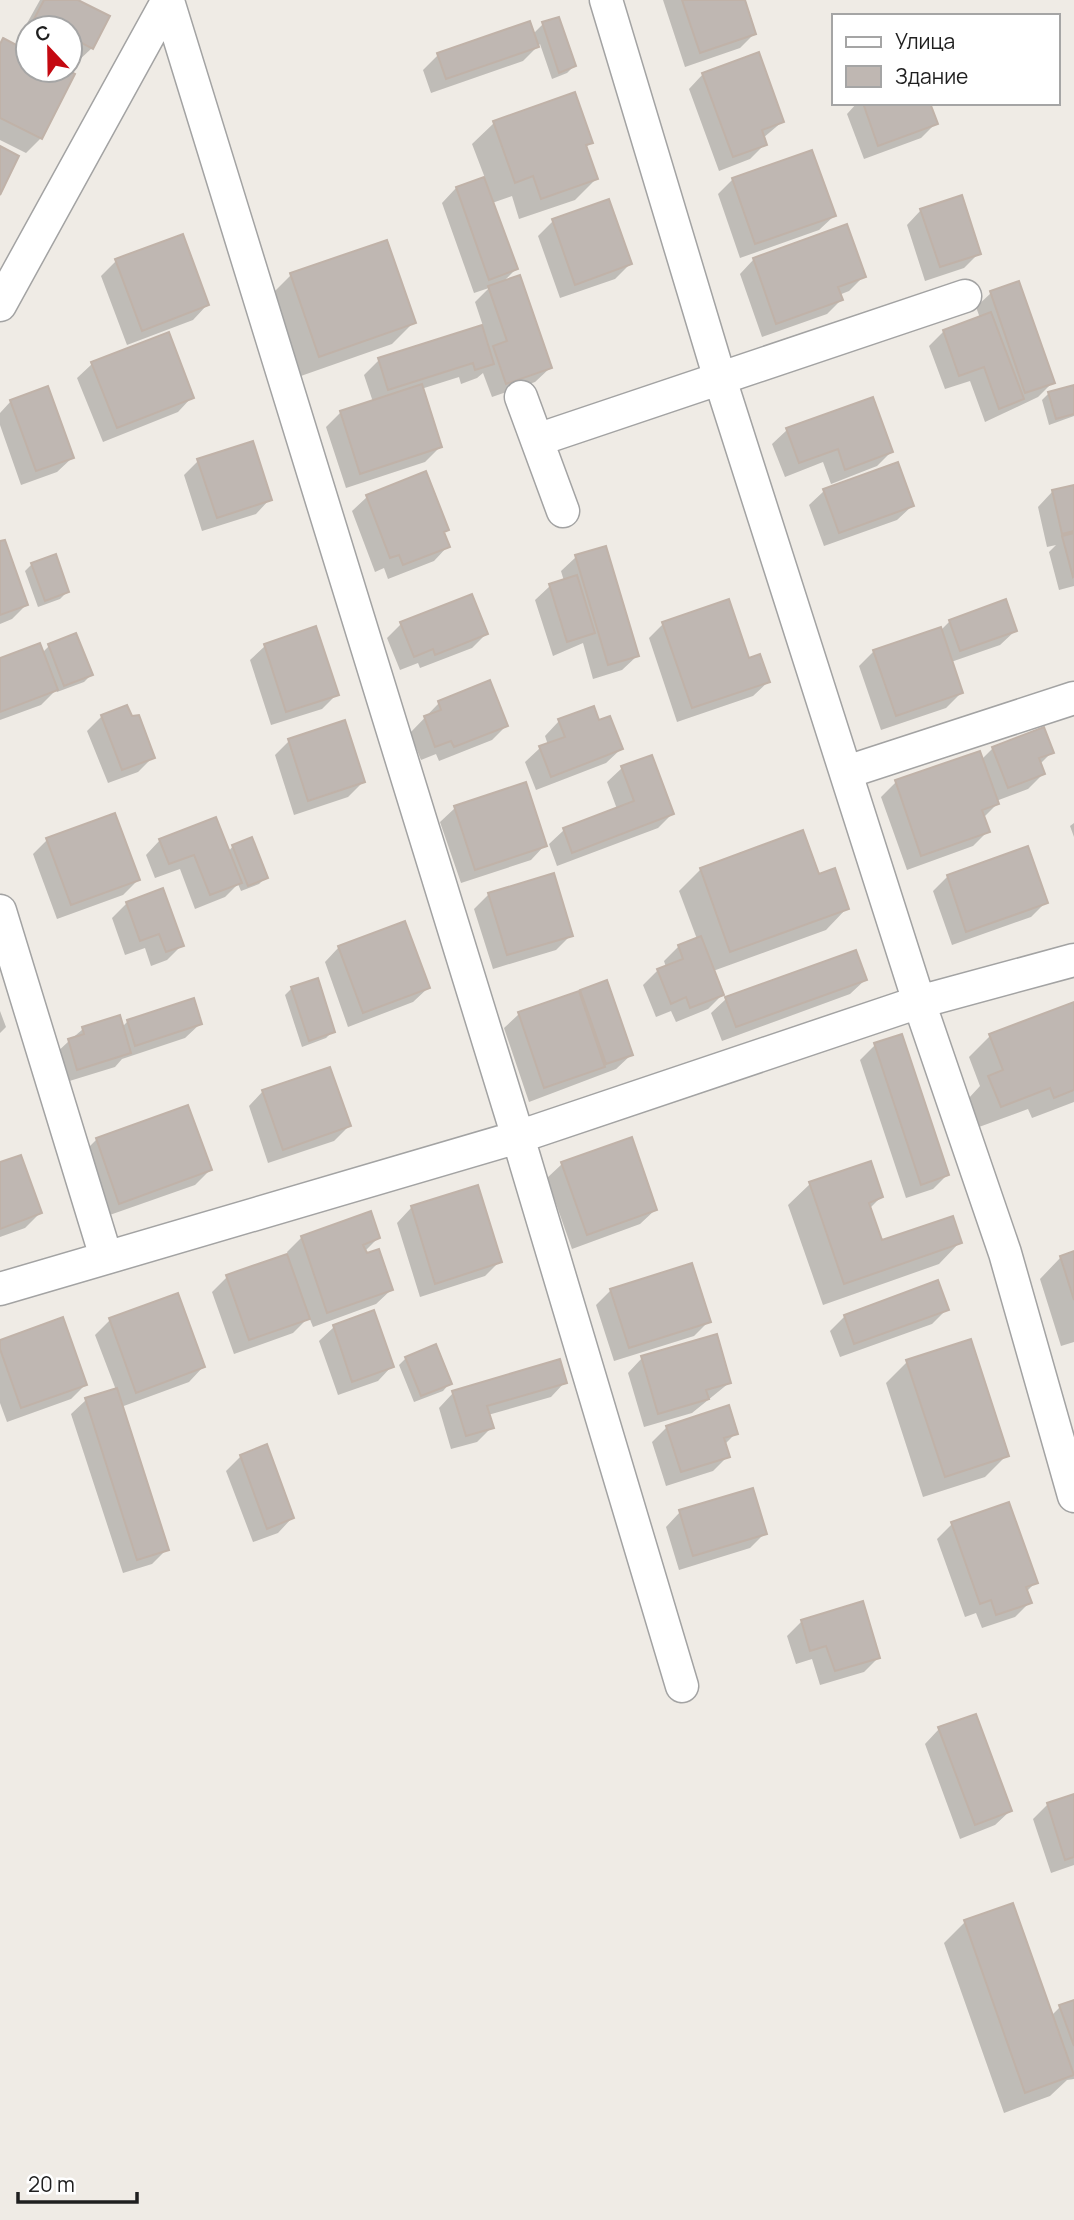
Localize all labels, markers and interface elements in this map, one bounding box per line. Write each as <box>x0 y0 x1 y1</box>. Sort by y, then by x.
north arrow <box>14 14 84 84</box>
legend <box>832 14 1060 105</box>
text: С <box>31 19 54 48</box>
text: Улица <box>895 27 955 55</box>
text: Здание <box>895 62 968 90</box>
scale bar <box>18 2160 136 2204</box>
text: 20 m <box>28 2170 75 2198</box>

